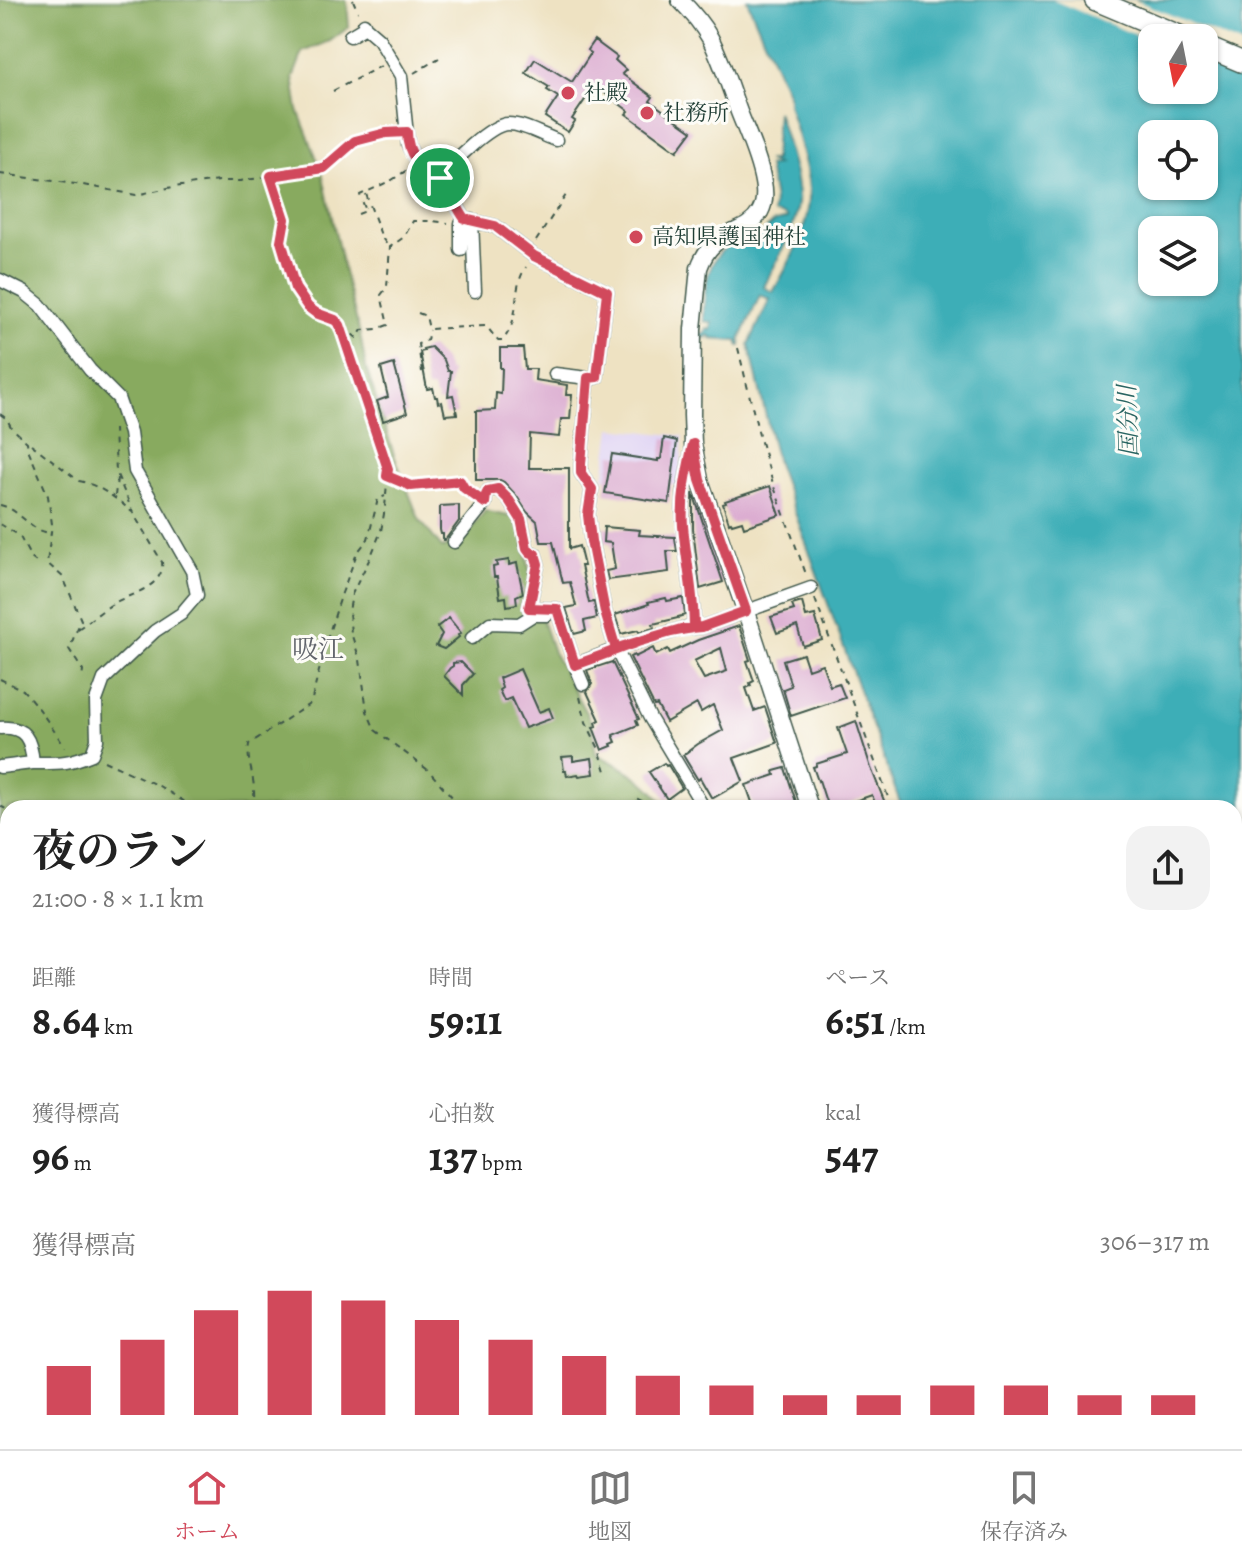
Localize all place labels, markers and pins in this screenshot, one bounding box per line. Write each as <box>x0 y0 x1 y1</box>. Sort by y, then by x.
place label: 社殿 <box>584 78 628 108</box>
marker: 社殿 <box>559 84 577 102</box>
place label: 社務所 <box>663 98 729 128</box>
marker: 社務所 <box>638 104 656 122</box>
pin <box>406 144 474 212</box>
place label: 高知県護国神社 <box>652 222 806 252</box>
marker: 高知県護国神社 <box>627 228 645 246</box>

